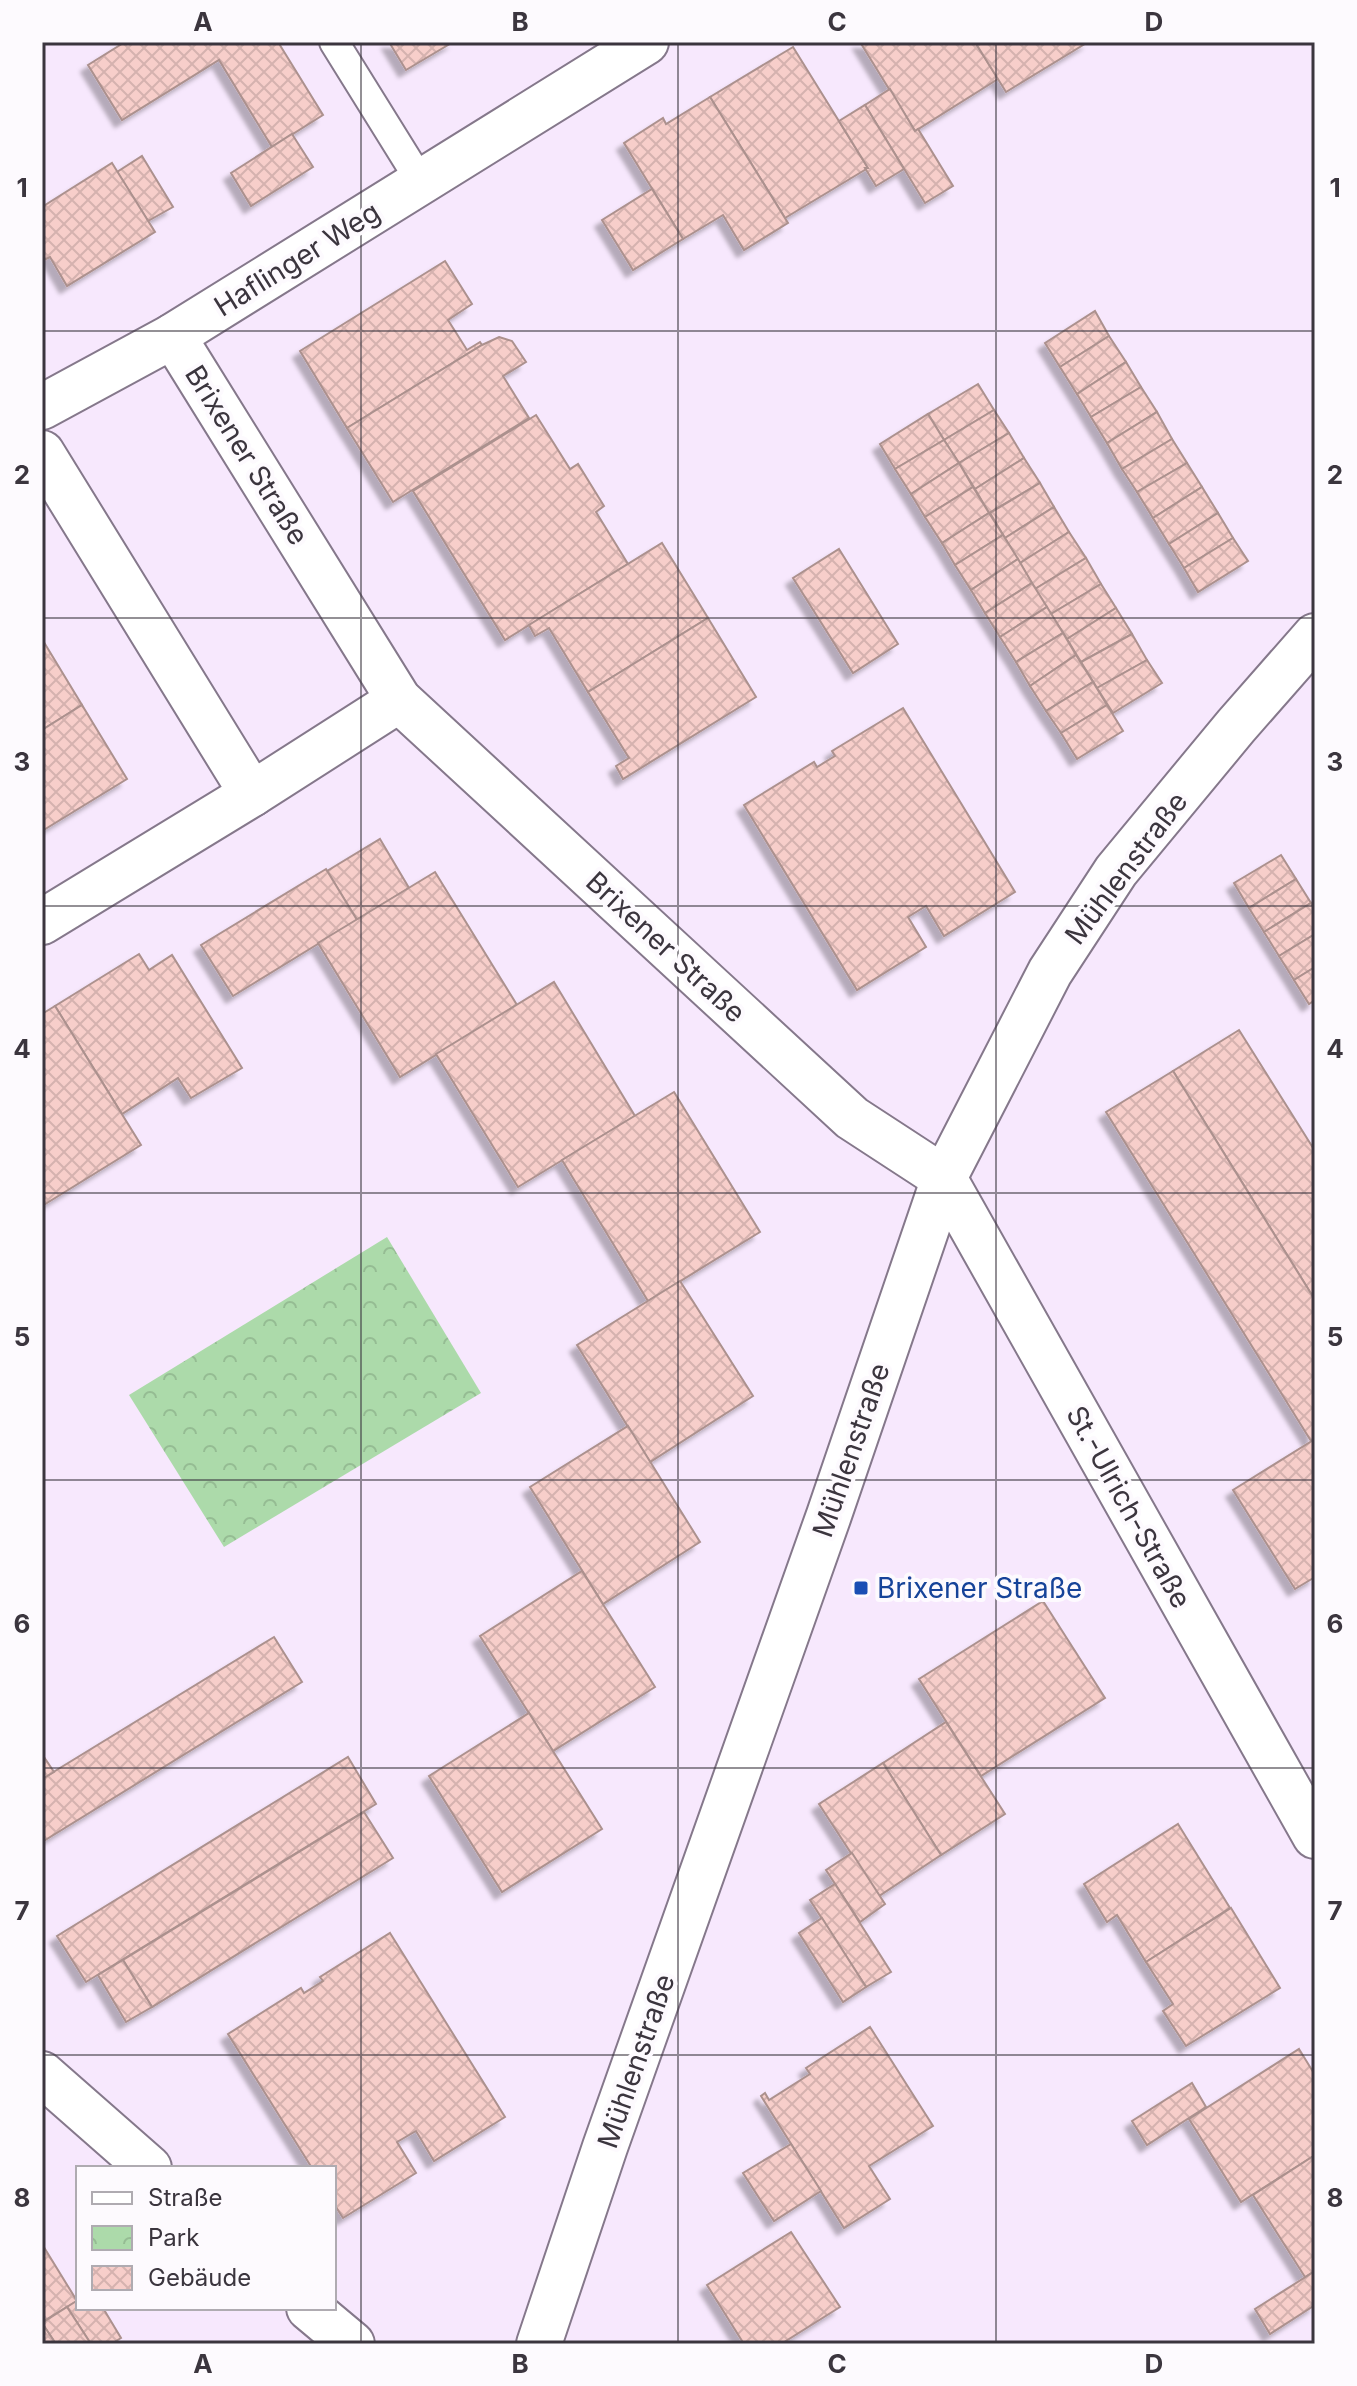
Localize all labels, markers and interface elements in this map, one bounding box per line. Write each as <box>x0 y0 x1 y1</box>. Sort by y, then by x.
text: A <box>193 6 213 37</box>
text: B <box>511 6 529 37</box>
text: C <box>827 6 847 37</box>
text: D <box>1145 6 1163 37</box>
text: 1 <box>16 172 28 203</box>
text: 1 <box>1329 172 1341 203</box>
street label: Haflinger Weg <box>208 195 386 323</box>
street label: Brixener Straße <box>178 359 316 551</box>
text: 2 <box>14 459 30 490</box>
text: 2 <box>1327 459 1343 490</box>
text: 3 <box>14 746 30 777</box>
text: 3 <box>1327 746 1343 777</box>
street label: Mühlenstraße <box>1058 785 1194 951</box>
street label: Brixener Straße <box>579 865 753 1029</box>
text: 4 <box>13 1033 31 1064</box>
text: 4 <box>1326 1033 1344 1064</box>
text: 5 <box>14 1321 30 1352</box>
text: 5 <box>1327 1321 1343 1352</box>
street label: Mühlenstraße <box>805 1358 897 1542</box>
street label: St.-Ulrich-Straße <box>1059 1400 1199 1614</box>
place label: Brixener Straße <box>877 1571 1082 1605</box>
marker: Brixener Straße <box>852 1579 870 1597</box>
text: 6 <box>14 1608 30 1639</box>
text: 6 <box>1327 1608 1343 1639</box>
text: 7 <box>14 1895 30 1926</box>
text: 7 <box>1327 1895 1343 1926</box>
street label: Mühlenstraße <box>590 1969 682 2153</box>
legend <box>76 2166 336 2310</box>
text: 8 <box>14 2182 30 2213</box>
text: 8 <box>1327 2182 1343 2213</box>
text: Straße <box>148 2183 223 2212</box>
text: Park <box>148 2223 199 2252</box>
text: Gebäude <box>148 2263 251 2292</box>
text: A <box>193 2348 213 2379</box>
text: B <box>511 2348 529 2379</box>
text: C <box>827 2348 847 2379</box>
text: D <box>1145 2348 1163 2379</box>

